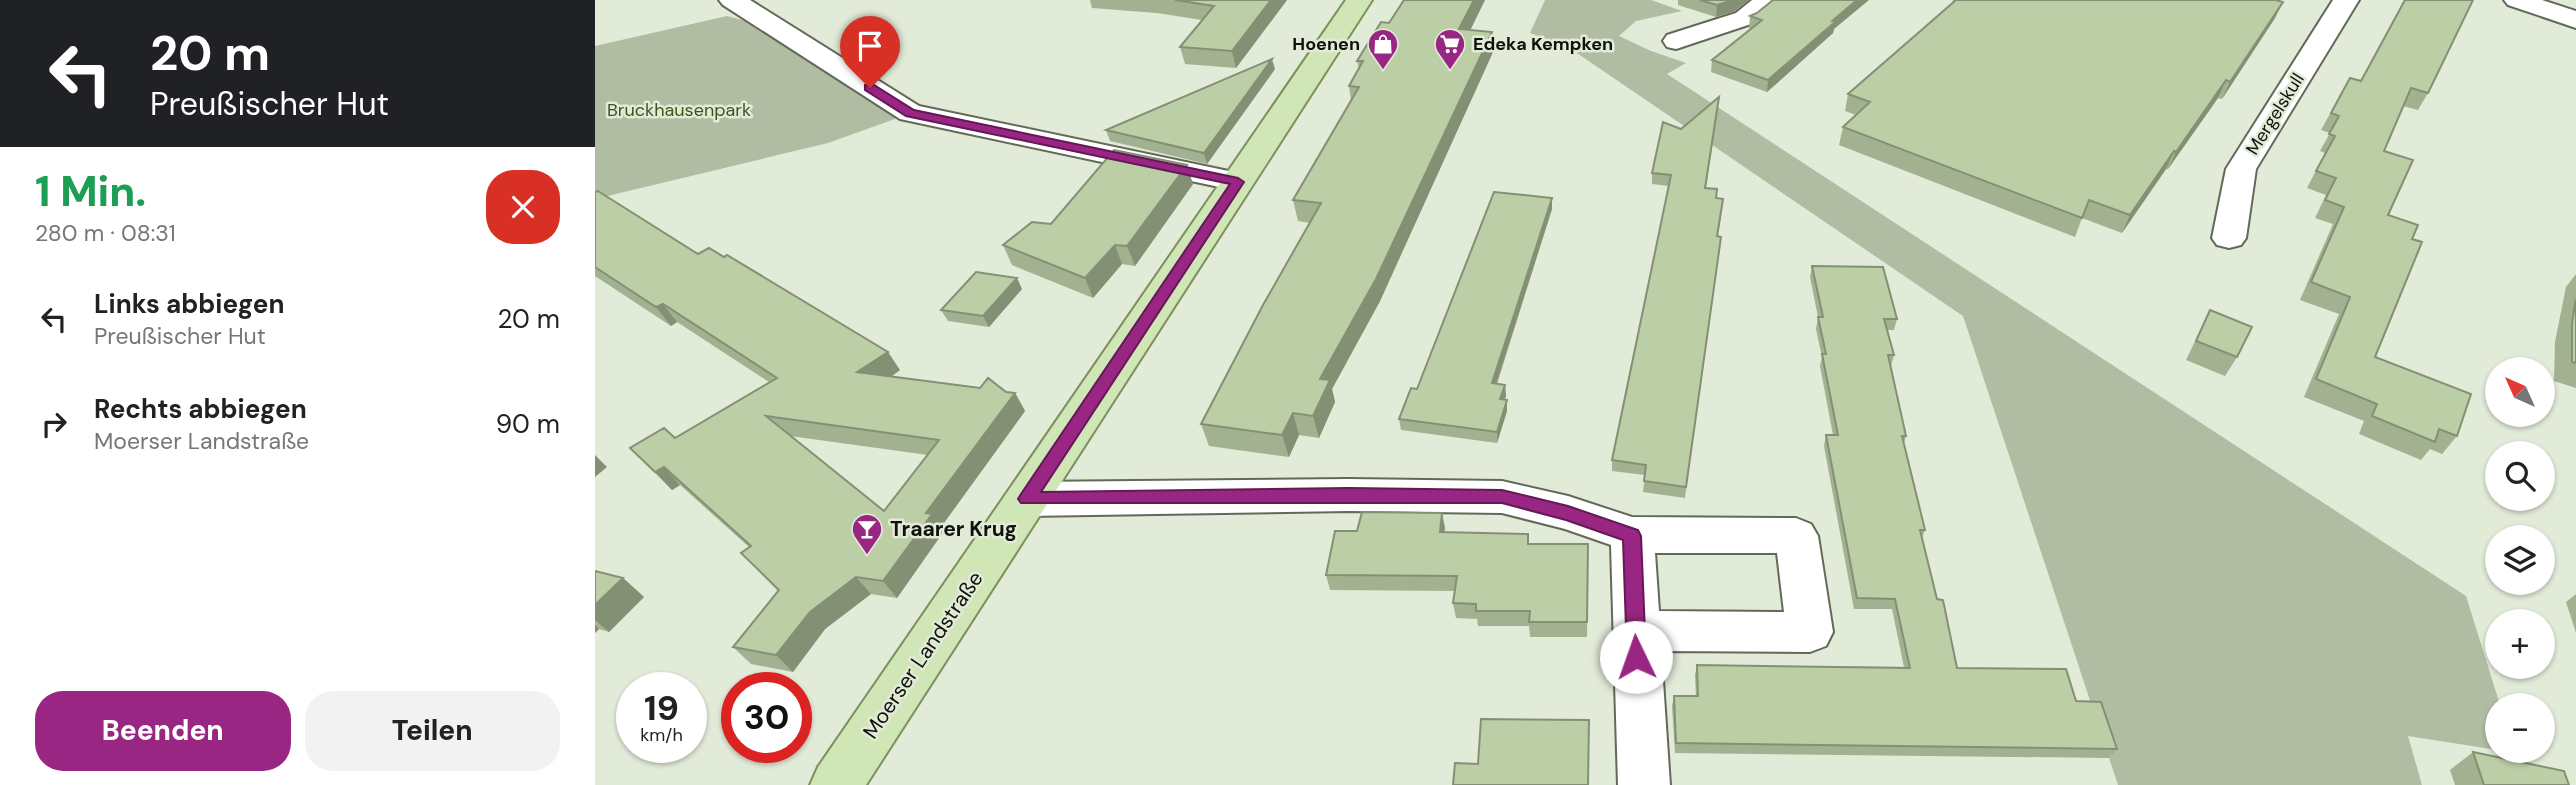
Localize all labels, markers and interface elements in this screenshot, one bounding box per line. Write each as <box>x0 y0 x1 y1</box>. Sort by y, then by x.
pin <box>840 16 900 88</box>
text: 20 m <box>150 21 270 85</box>
icon: arrive <box>851 27 889 65</box>
shop icon: Hoenen <box>1366 27 1400 71</box>
supermarket icon: Edeka Kempken <box>1433 27 1467 71</box>
icon: left <box>35 28 126 119</box>
place label: Hoenen <box>1292 32 1360 56</box>
place label: Edeka Kempken <box>1473 32 1613 56</box>
street label: Mergelskull <box>2240 69 2310 159</box>
text: Preußischer Hut <box>150 83 389 125</box>
park label: Bruckhausenpark <box>607 98 751 122</box>
text: 1 Min. <box>35 164 146 219</box>
button: close <box>486 170 560 244</box>
text: 280 m · 08:31 <box>35 218 176 248</box>
text: Links abbiegen <box>94 287 284 321</box>
icon: left <box>35 300 73 338</box>
text: 20 m <box>497 302 560 336</box>
text: Preußischer Hut <box>94 321 266 351</box>
north arrow <box>2485 357 2555 427</box>
map controls <box>2485 357 2555 763</box>
text: Rechts abbiegen <box>94 392 307 426</box>
icon: right <box>35 405 73 443</box>
text: 90 m <box>496 407 560 441</box>
text: Moerser Landstraße <box>94 426 309 456</box>
button: search <box>2485 441 2555 511</box>
bar icon: Traarer Krug <box>850 512 884 556</box>
place label: Traarer Krug <box>890 515 1017 543</box>
button: layers <box>2485 525 2555 595</box>
street label: Moerser Landstraße <box>856 566 990 744</box>
button: + <box>2485 609 2555 679</box>
position arrow <box>1599 620 1673 694</box>
speed limit sign: 30 <box>721 672 812 763</box>
text: 19 <box>644 685 679 731</box>
button: Beenden <box>35 691 291 771</box>
button: Teilen <box>305 691 560 771</box>
button: − <box>2485 693 2555 763</box>
text: km/h <box>640 723 683 747</box>

